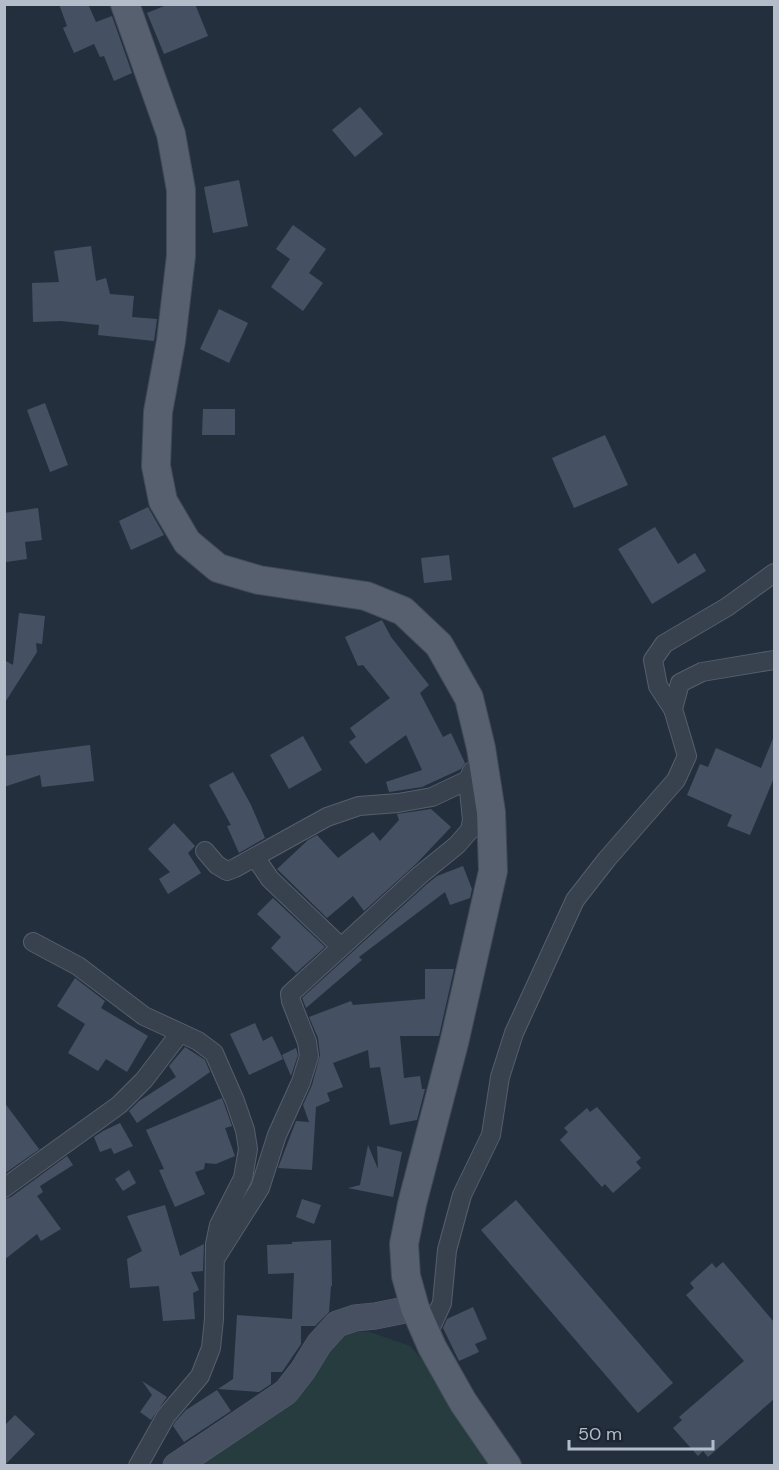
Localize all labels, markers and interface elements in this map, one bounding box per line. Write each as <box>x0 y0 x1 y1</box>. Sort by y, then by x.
scale bar <box>569 1413 713 1451</box>
text: 50 m <box>578 1422 622 1446</box>

